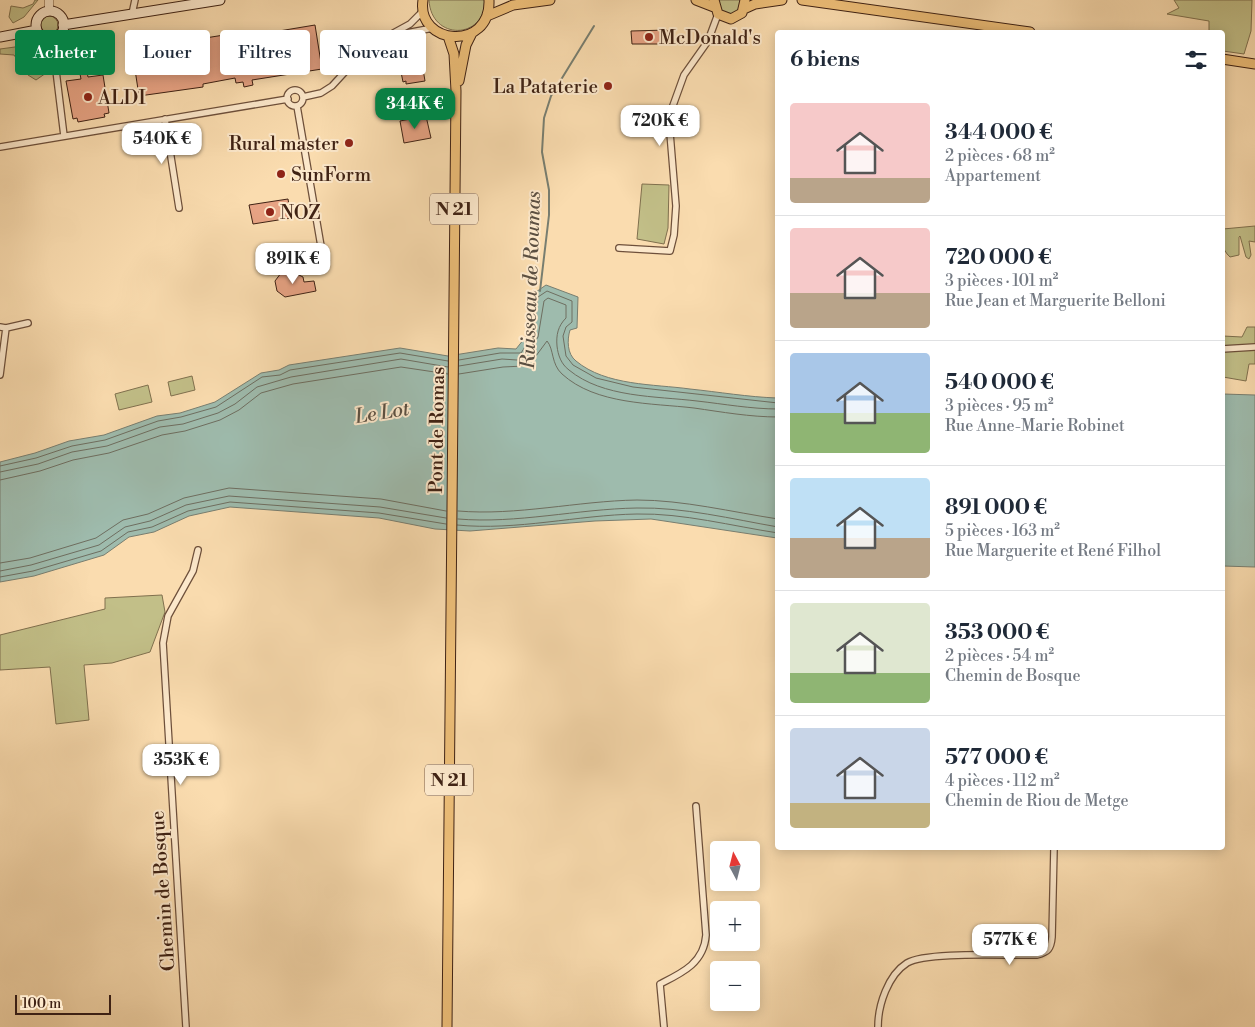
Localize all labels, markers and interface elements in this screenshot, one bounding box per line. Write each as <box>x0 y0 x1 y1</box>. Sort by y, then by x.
place label: McDonald's <box>659 26 761 50</box>
chip: Acheter <box>15 30 115 75</box>
chip: Louer <box>125 30 210 75</box>
chip: Filtres <box>220 30 310 75</box>
chip: Nouveau <box>320 30 426 75</box>
marker: McDonald's <box>643 31 655 43</box>
icon: filters <box>1182 46 1210 74</box>
text: 6 biens <box>790 47 860 73</box>
place label: La Pataterie <box>493 75 598 99</box>
marker: La Pataterie <box>602 80 614 92</box>
place label: ALDI <box>97 86 146 110</box>
pin: 344K € <box>374 88 456 130</box>
marker: ALDI <box>82 91 94 103</box>
text: 344K € <box>386 94 444 114</box>
pin: 720K € <box>619 104 701 147</box>
text: 720K € <box>632 111 688 131</box>
text: 344 000 € <box>945 120 1053 146</box>
pin: 540K € <box>121 122 203 165</box>
icon: home <box>830 123 890 183</box>
text: 540K € <box>133 129 191 149</box>
place label: Rural master <box>229 132 339 156</box>
marker: Rural master <box>343 137 355 149</box>
text: 2 pièces · 68 m² <box>945 146 1055 166</box>
place label: SunForm <box>291 163 371 187</box>
text: Appartement <box>945 166 1041 186</box>
marker: SunForm <box>275 168 287 180</box>
water label: Ruisseau de Roumas <box>516 190 547 371</box>
road number: N 21 <box>430 193 478 224</box>
place label: NOZ <box>280 201 321 225</box>
marker: NOZ <box>264 206 276 218</box>
pin: 891K € <box>252 242 334 285</box>
text: 720 000 € <box>945 245 1052 271</box>
icon: home <box>830 248 890 308</box>
text: 891K € <box>266 249 320 269</box>
text: 3 pièces · 101 m² <box>945 271 1058 291</box>
text: Rue Jean et Marguerite Belloni <box>945 291 1166 311</box>
street label: Pont de Romas <box>424 366 450 494</box>
text: 540 000 € <box>945 370 1054 396</box>
icon: home <box>830 373 890 433</box>
text: 3 pièces · 95 m² <box>945 396 1054 416</box>
water label: Le Lot <box>353 397 411 430</box>
text: Rue Anne-Marie Robinet <box>945 416 1125 436</box>
text: 891 000 € <box>945 495 1047 521</box>
icon: home <box>830 498 890 558</box>
text: 5 pièces · 163 m² <box>945 521 1060 541</box>
text: Rue Marguerite et René Filhol <box>945 541 1161 561</box>
text: 353 000 € <box>945 620 1050 646</box>
icon: home <box>830 623 890 683</box>
text: 2 pièces · 54 m² <box>945 646 1054 666</box>
text: Chemin de Bosque <box>945 666 1081 686</box>
pin: 353K € <box>140 744 222 786</box>
text: 577 000 € <box>945 745 1048 771</box>
icon: home <box>830 748 890 808</box>
text: 353K € <box>153 750 209 770</box>
road number: N 21 <box>425 764 473 796</box>
text: 4 pièces · 112 m² <box>945 771 1060 791</box>
text: Chemin de Riou de Metge <box>945 791 1128 811</box>
street label: Chemin de Bosque <box>145 810 181 972</box>
north arrow <box>710 841 760 891</box>
map controls <box>710 841 760 1011</box>
button: + <box>710 901 760 951</box>
pin: 577K € <box>969 924 1051 966</box>
text: 577K € <box>983 930 1037 950</box>
button: − <box>710 961 760 1011</box>
scale bar <box>15 992 111 1015</box>
text: 100 m <box>22 995 61 1013</box>

